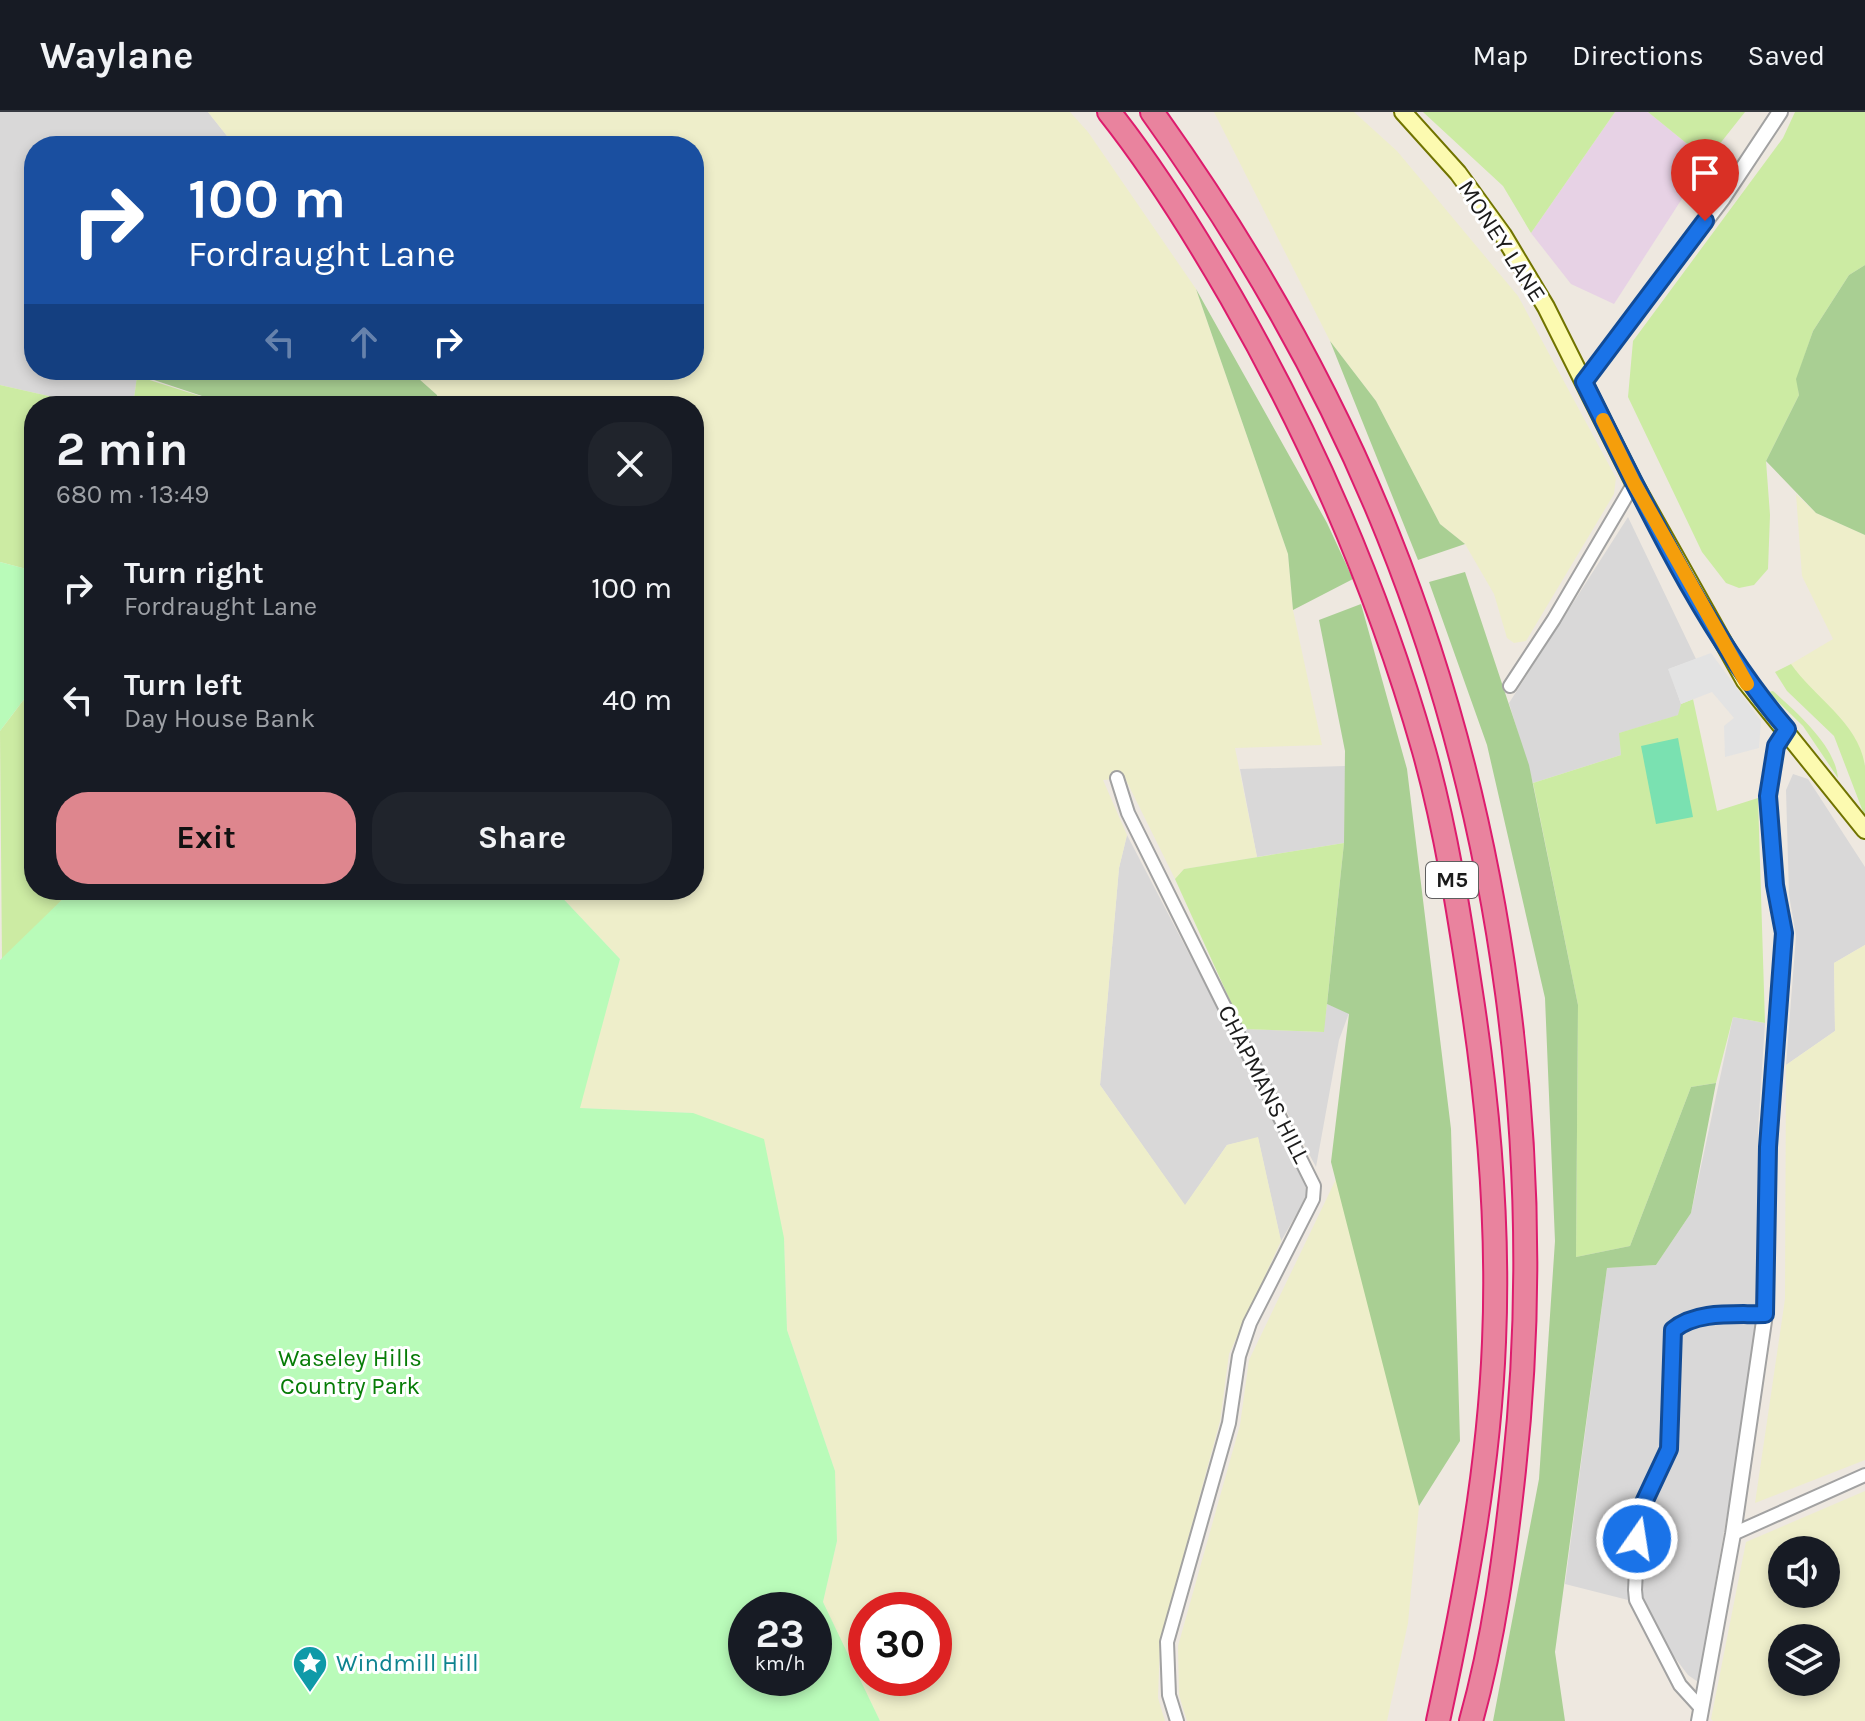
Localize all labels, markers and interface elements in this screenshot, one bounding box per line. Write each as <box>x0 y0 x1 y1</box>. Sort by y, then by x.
text: Waylane <box>40 33 193 78</box>
text: Map <box>1473 39 1528 72</box>
text: Directions <box>1572 39 1704 72</box>
text: Saved <box>1748 39 1825 72</box>
pin <box>1671 139 1739 221</box>
icon: arrive <box>1683 151 1727 195</box>
text: 100 m <box>188 166 346 231</box>
icon: right <box>56 168 160 272</box>
street label: MONEY LANE <box>1452 175 1552 307</box>
text: Fordraught Lane <box>188 233 456 275</box>
icon: left <box>258 320 302 364</box>
icon: ahead <box>342 320 386 364</box>
icon: right <box>426 320 470 364</box>
text: 2 min <box>56 421 188 477</box>
button: close <box>588 422 672 506</box>
text: 680 m · 13:49 <box>56 479 209 510</box>
text: Turn right <box>124 555 264 591</box>
icon: right <box>56 566 100 610</box>
text: 100 m <box>591 570 672 606</box>
text: Fordraught Lane <box>124 591 317 622</box>
text: Turn left <box>124 667 242 703</box>
icon: left <box>56 678 100 722</box>
text: 40 m <box>602 682 672 718</box>
text: Day House Bank <box>124 703 315 734</box>
button: Exit <box>56 792 356 884</box>
button: Share <box>372 792 672 884</box>
road number: M5 <box>1426 862 1478 898</box>
street label: CHAPMANS HILL <box>1212 1000 1316 1168</box>
park label: Waseley Hills Country Park <box>278 1344 422 1400</box>
position arrow <box>1595 1497 1679 1581</box>
map controls <box>1768 1536 1840 1696</box>
button: sound <box>1768 1536 1840 1608</box>
speed limit sign: 30 <box>848 1592 952 1696</box>
text: 23 <box>755 1610 805 1657</box>
button: layers <box>1768 1624 1840 1696</box>
place icon: Windmill Hill <box>291 1644 329 1694</box>
place label: Windmill Hill <box>336 1649 479 1677</box>
text: km/h <box>755 1652 805 1675</box>

